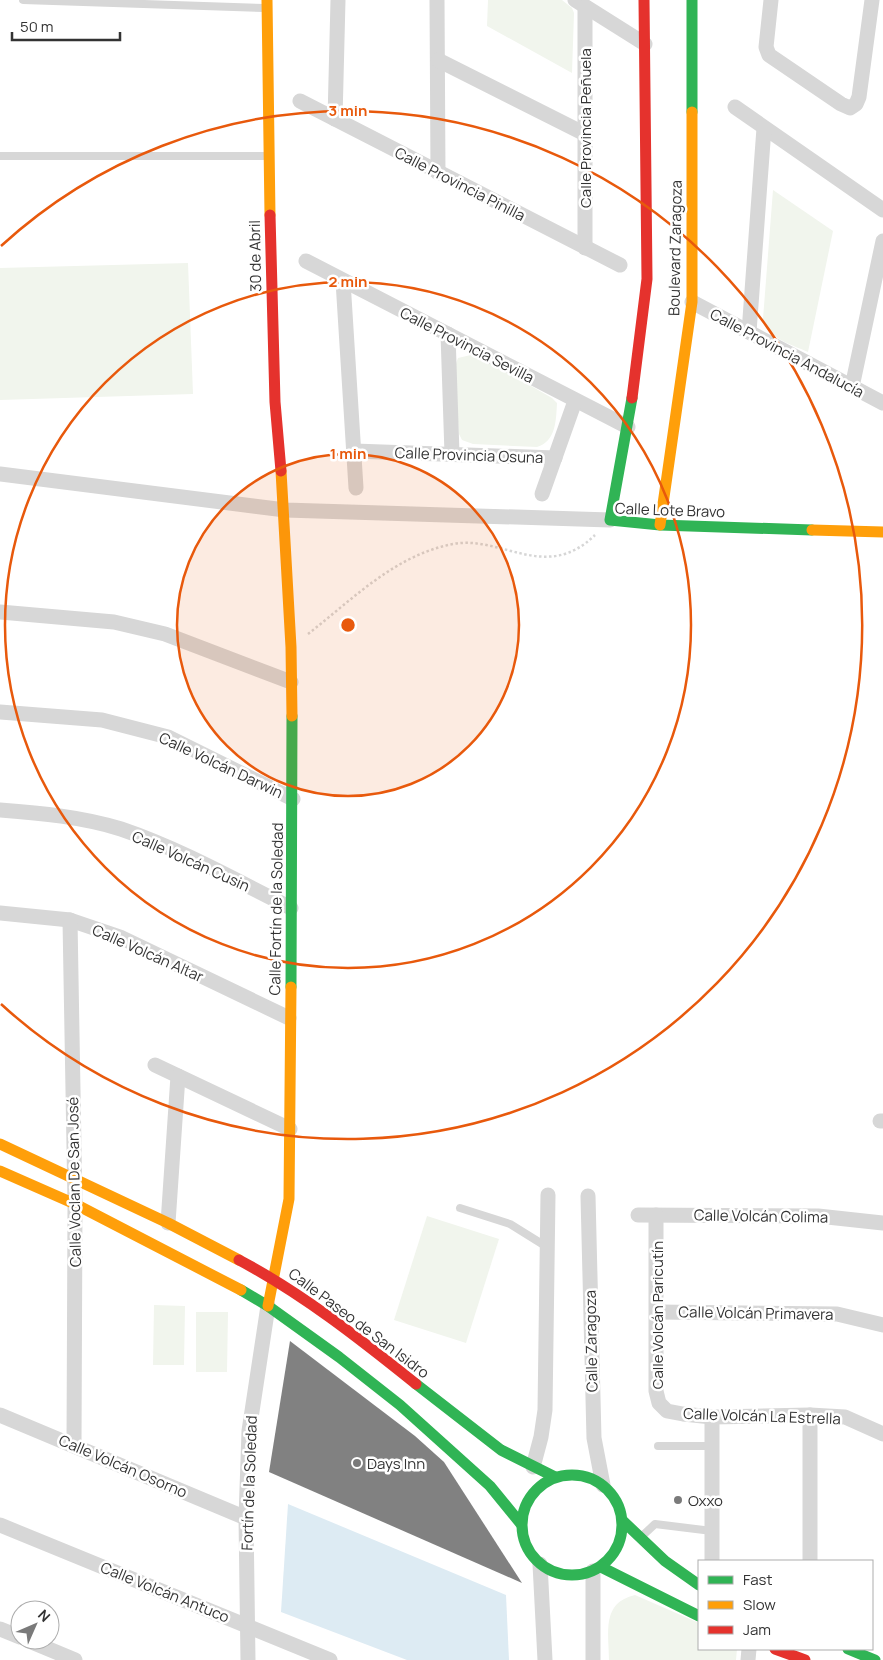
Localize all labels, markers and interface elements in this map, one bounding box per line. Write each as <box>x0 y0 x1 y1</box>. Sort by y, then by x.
scale bar <box>12 10 120 42</box>
text: 50 m <box>20 16 54 37</box>
street label: Calle Provincia Peñuela <box>575 48 596 208</box>
text: 3 min <box>329 100 367 121</box>
street label: Calle Provincia Pinilla <box>391 142 529 226</box>
street label: Boulevard Zaragoza <box>663 180 687 316</box>
street label: 30 de Abril <box>244 220 266 292</box>
text: 2 min <box>328 271 368 292</box>
street label: Calle Provincia Sevilla <box>396 302 538 388</box>
street label: Calle Provincia Andalucía <box>706 303 868 403</box>
street label: Calle Provincia Osuna <box>394 442 544 468</box>
text: 1 min <box>330 443 366 464</box>
street label: Calle Lote Bravo <box>614 498 726 522</box>
centre of rings <box>339 616 357 634</box>
street label: Calle Volcán Darwin <box>156 727 287 803</box>
street label: Calle Fortín de la Soledad <box>264 822 288 996</box>
street label: Calle Volcán Cusin <box>129 826 253 896</box>
street label: Calle Volcán Altar <box>89 919 207 987</box>
street label: Calle Voclan De San José <box>62 1096 86 1267</box>
street label: Calle Volcán Colima <box>694 1204 828 1228</box>
street label: Calle Volcán Paricutín <box>647 1241 668 1389</box>
street label: Calle Paseo de San Isidro <box>284 1263 434 1383</box>
street label: Calle Zaragoza <box>580 1290 602 1392</box>
street label: Calle Volcán Primavera <box>678 1301 834 1325</box>
street label: Calle Volcán La Estrella <box>683 1403 841 1429</box>
street label: Fortín de la Soledad <box>236 1415 262 1551</box>
street label: Calle Volcán Osorno <box>56 1429 191 1503</box>
place label: Days Inn <box>367 1453 425 1474</box>
marker: Days Inn <box>351 1457 363 1469</box>
place label: Oxxo <box>688 1490 723 1511</box>
marker: Oxxo <box>672 1494 684 1506</box>
street label: Calle Volcán Antuco <box>97 1557 233 1627</box>
legend <box>698 1560 873 1650</box>
text: Fast <box>743 1569 772 1590</box>
text: Slow <box>743 1594 776 1615</box>
north arrow <box>10 1600 60 1650</box>
text: N <box>34 1605 55 1626</box>
text: Jam <box>743 1619 771 1640</box>

